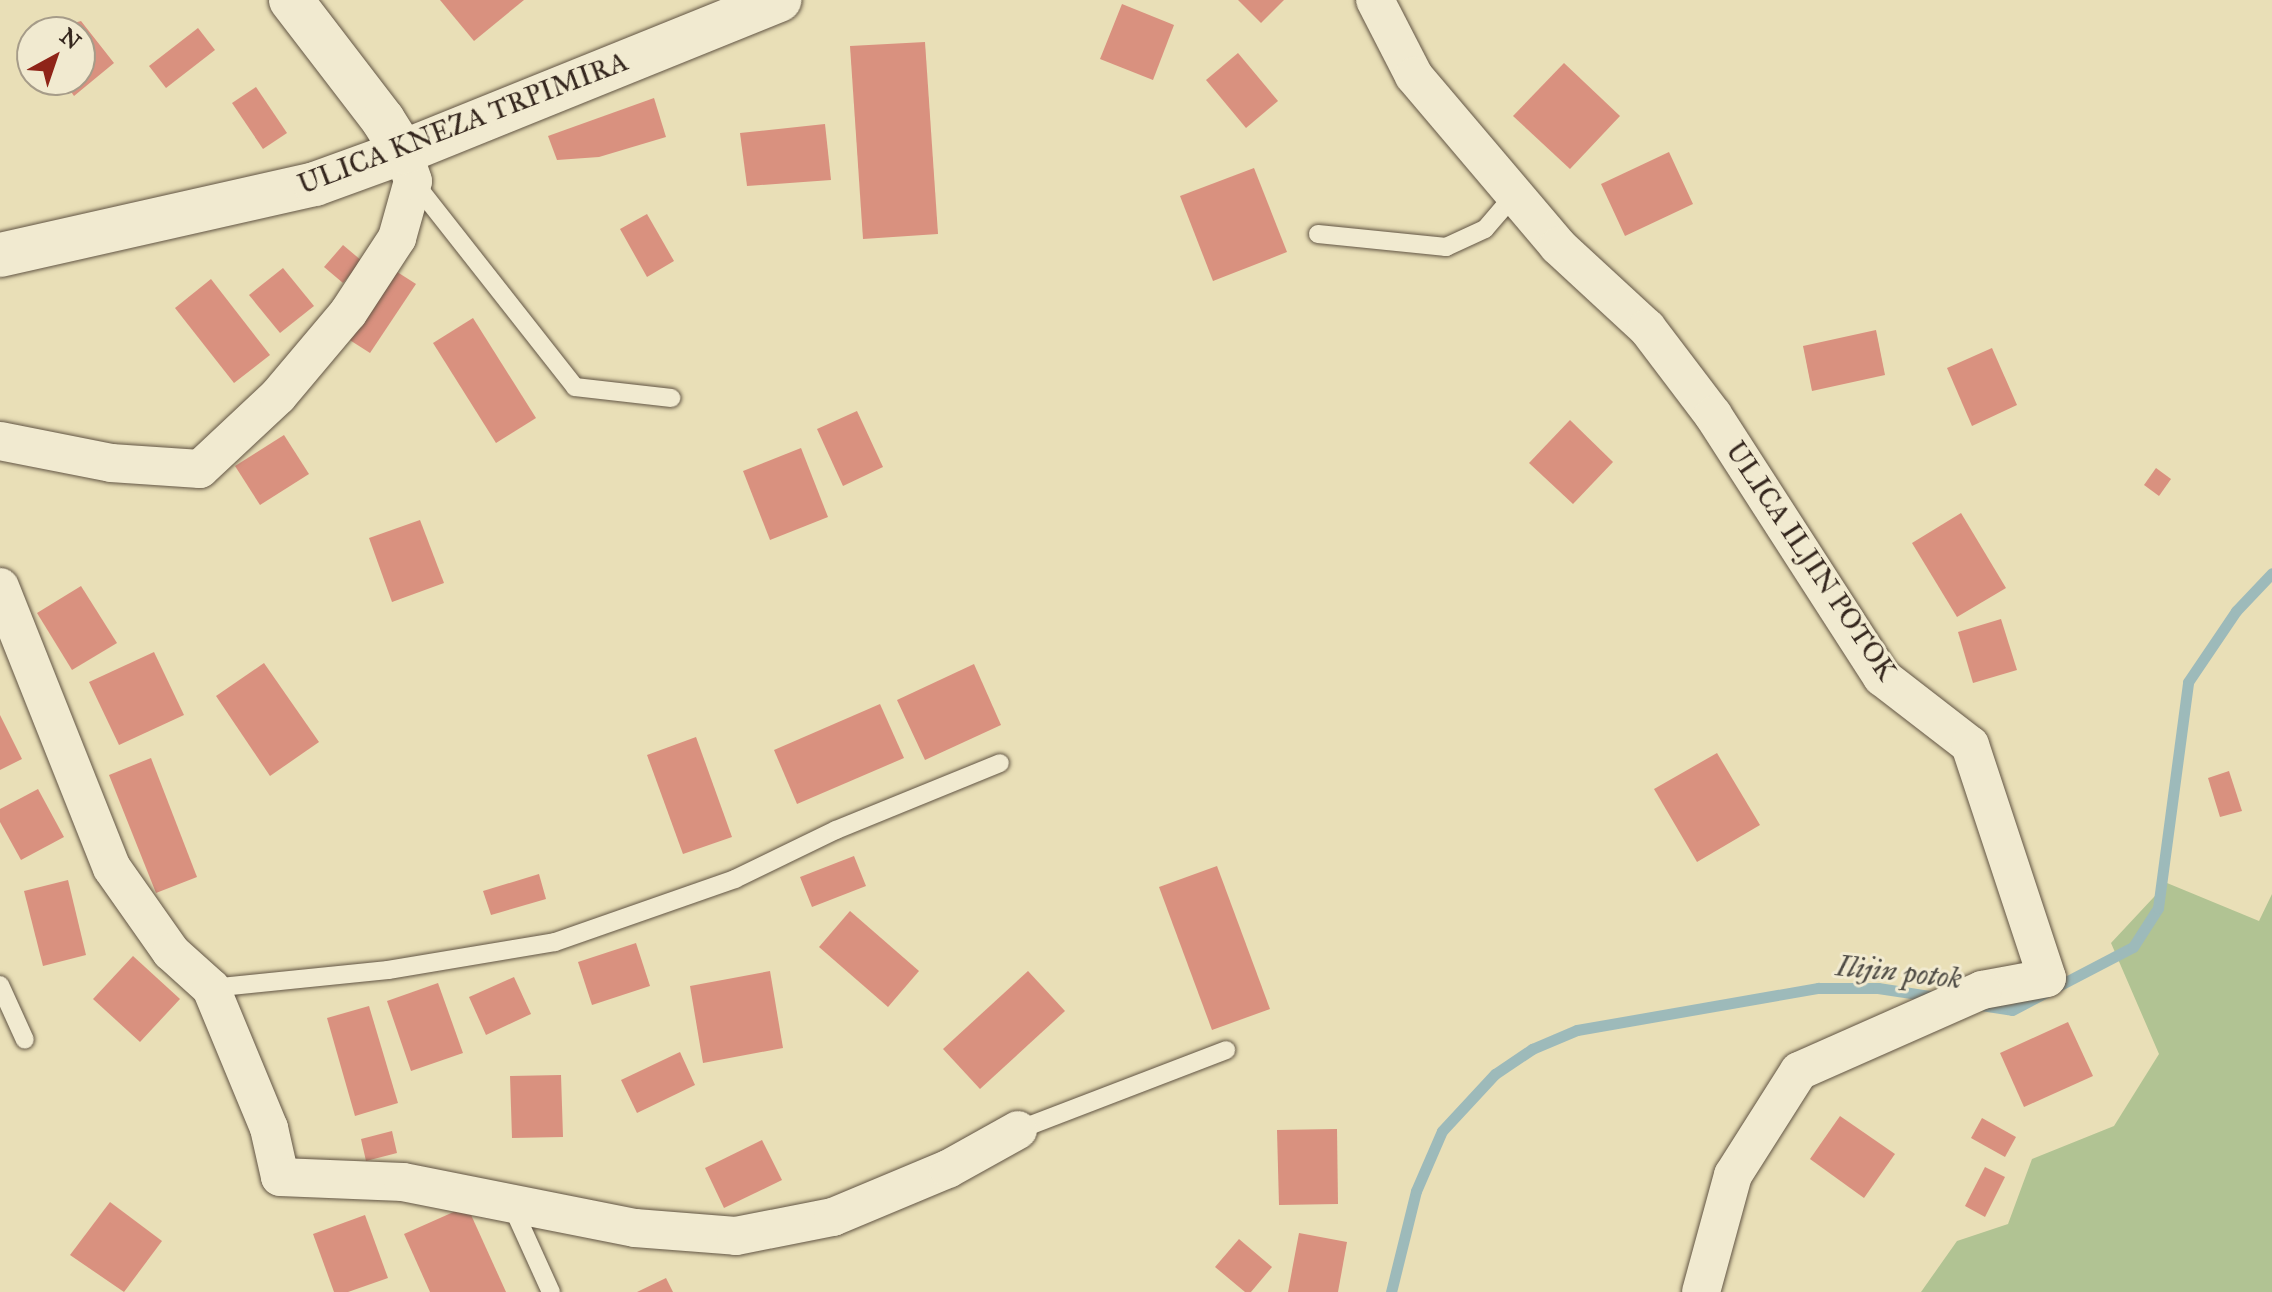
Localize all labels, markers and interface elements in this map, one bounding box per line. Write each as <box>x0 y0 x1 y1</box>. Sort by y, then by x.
north arrow <box>16 16 96 96</box>
text: N <box>55 22 86 55</box>
street label: ULICA KNEZA TRPIMIRA <box>293 44 633 202</box>
street label: ULICA ILJIN POTOK <box>1718 435 1904 687</box>
water label: Ilijin potok <box>1834 947 1964 997</box>

